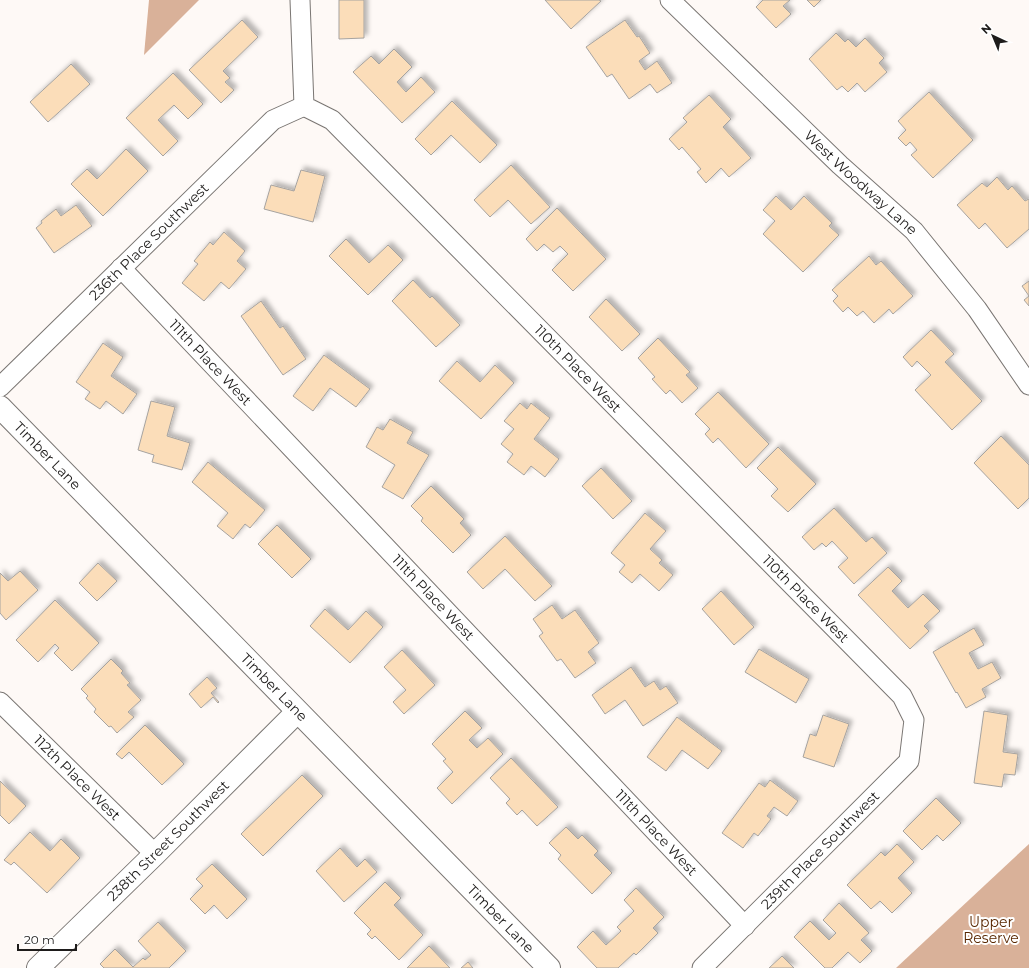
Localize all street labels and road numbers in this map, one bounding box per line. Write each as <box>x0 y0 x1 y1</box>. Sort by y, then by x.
street label: West Woodway Lane <box>800 126 921 239</box>
street label: 236th Place Southwest <box>85 179 212 304</box>
street label: 111th Place West <box>165 316 256 409</box>
street label: 110th Place West <box>531 321 625 416</box>
street label: Timber Lane <box>10 418 85 493</box>
street label: 111th Place West <box>388 551 479 644</box>
street label: 110th Place West <box>759 551 853 647</box>
street label: Timber Lane <box>237 649 312 725</box>
street label: 112th Place West <box>30 731 125 824</box>
street label: 238th Street Southwest <box>103 776 233 905</box>
street label: 111th Place West <box>611 786 702 880</box>
street label: 239th Place Southwest <box>757 787 883 913</box>
street label: Timber Lane <box>463 881 538 957</box>

